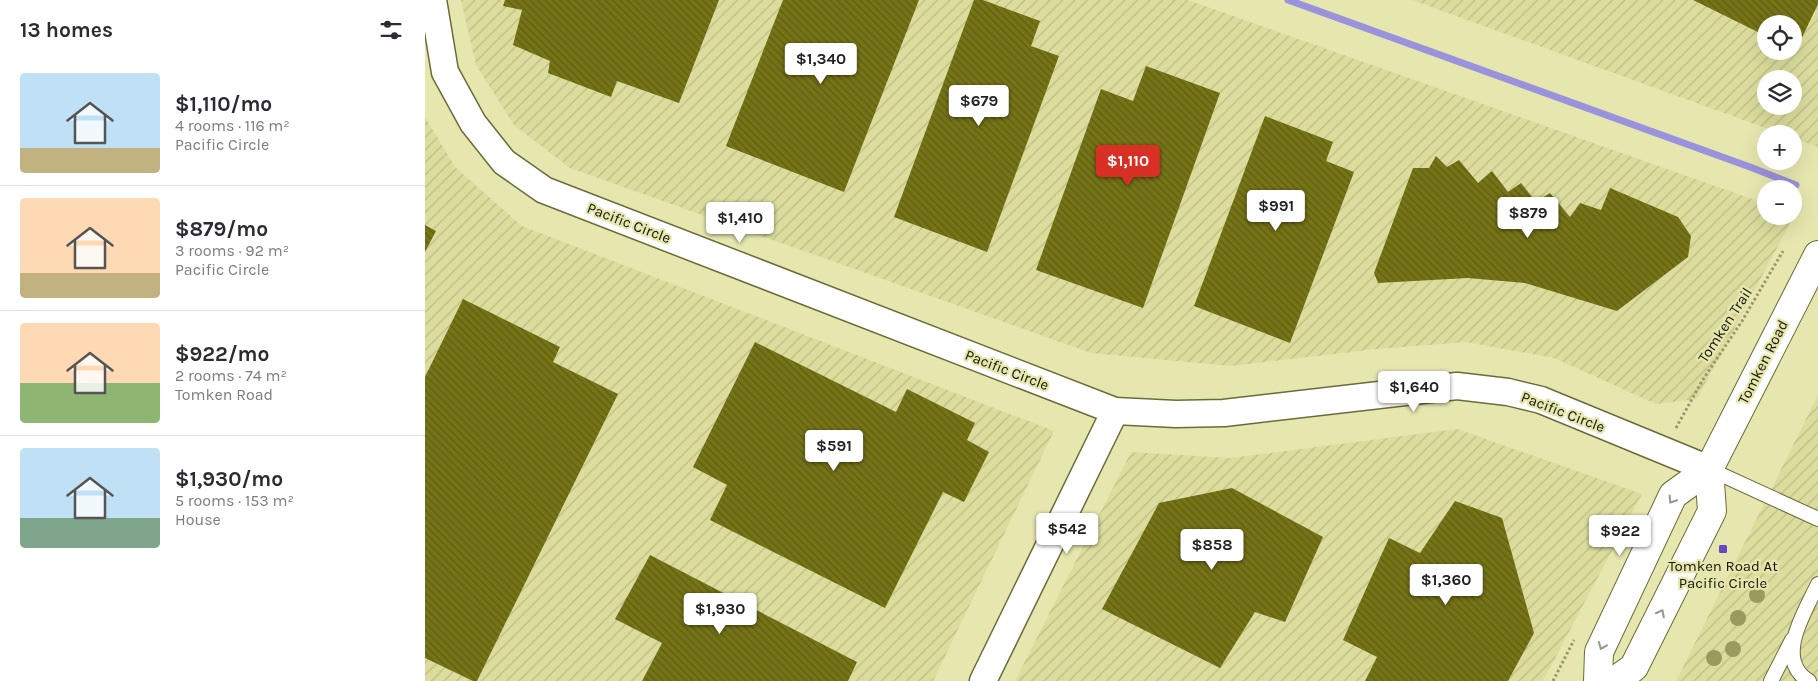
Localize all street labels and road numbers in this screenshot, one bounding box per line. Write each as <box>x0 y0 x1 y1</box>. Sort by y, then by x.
street label: Pacific Circle <box>585 199 673 247</box>
street label: Tomken Trail <box>1694 284 1756 366</box>
street label: Tomken Road <box>1734 317 1792 407</box>
street label: Pacific Circle <box>963 346 1051 394</box>
street label: Pacific Circle <box>1519 388 1607 436</box>

